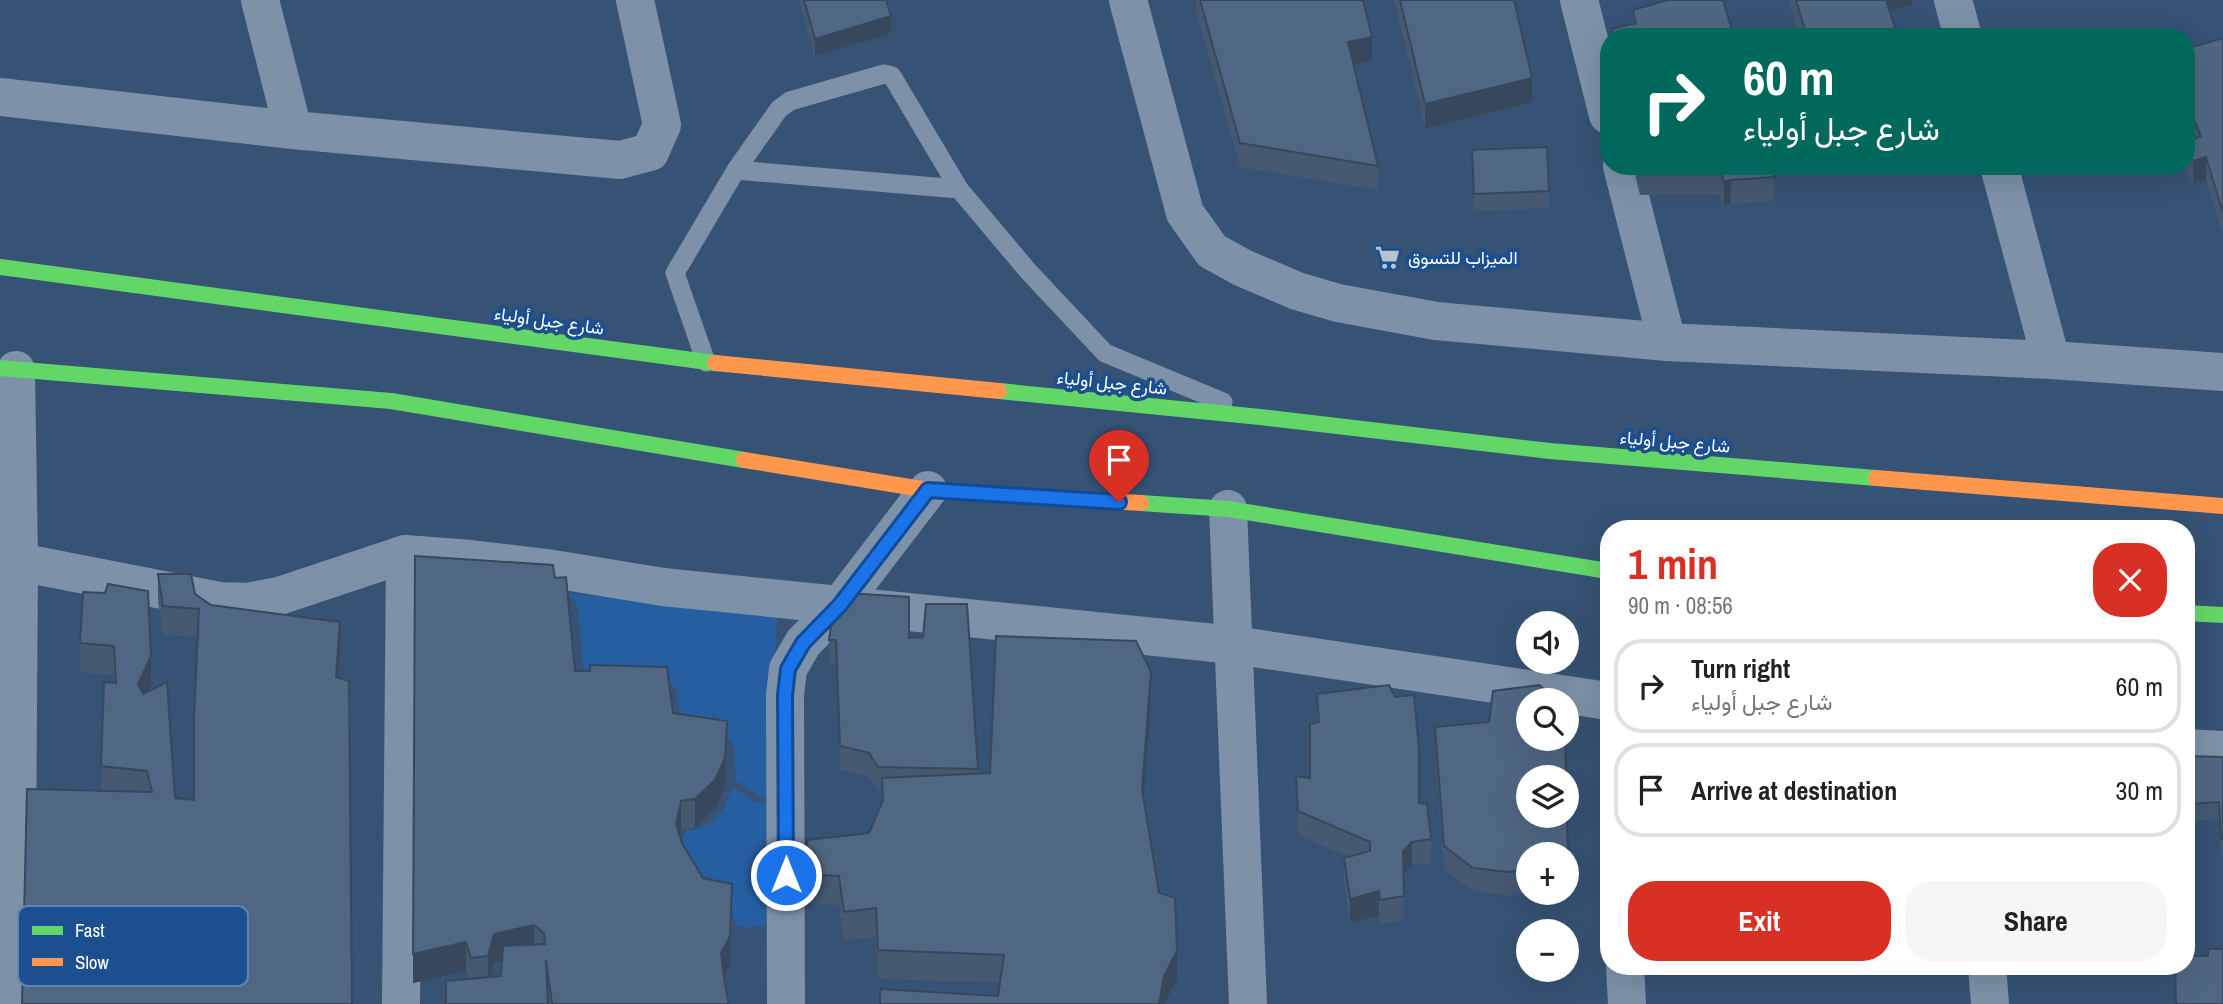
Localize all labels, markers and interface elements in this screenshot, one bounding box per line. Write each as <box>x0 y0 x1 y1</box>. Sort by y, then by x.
text: 60 m <box>1743 44 1835 110</box>
icon: right <box>1628 56 1719 147</box>
text: شارع جبل أولياء <box>1743 107 1940 150</box>
supermarket icon: الميزاب للتسوق <box>1374 244 1402 272</box>
place label: الميزاب للتسوق <box>1408 245 1518 270</box>
street label: شارع جبل أولياء <box>493 300 606 341</box>
street label: شارع جبل أولياء <box>1056 364 1168 401</box>
street label: شارع جبل أولياء <box>1619 424 1731 459</box>
pin <box>1089 430 1149 502</box>
icon: arrive <box>1100 441 1138 479</box>
text: 1 min <box>1628 536 1718 592</box>
button: close <box>2093 543 2167 617</box>
text: 90 m · 08:56 <box>1628 590 1733 621</box>
map controls <box>1516 611 1579 982</box>
button: sound <box>1516 611 1579 674</box>
text: Turn right <box>1691 651 1790 686</box>
icon: right <box>1632 667 1670 705</box>
text: 60 m <box>2116 669 2163 704</box>
text: شارع جبل أولياء <box>1691 686 1832 717</box>
button: search <box>1516 688 1579 751</box>
button: layers <box>1516 765 1579 828</box>
icon: arrive <box>1632 771 1670 809</box>
text: Arrive at destination <box>1691 773 1897 808</box>
text: 30 m <box>2116 773 2163 808</box>
position arrow <box>749 838 823 912</box>
button: + <box>1516 842 1579 905</box>
button: Exit <box>1628 881 1891 961</box>
button: Share <box>1905 881 2167 961</box>
legend <box>18 906 248 986</box>
text: Fast <box>75 917 105 943</box>
button: − <box>1516 919 1579 982</box>
text: Slow <box>75 949 110 975</box>

